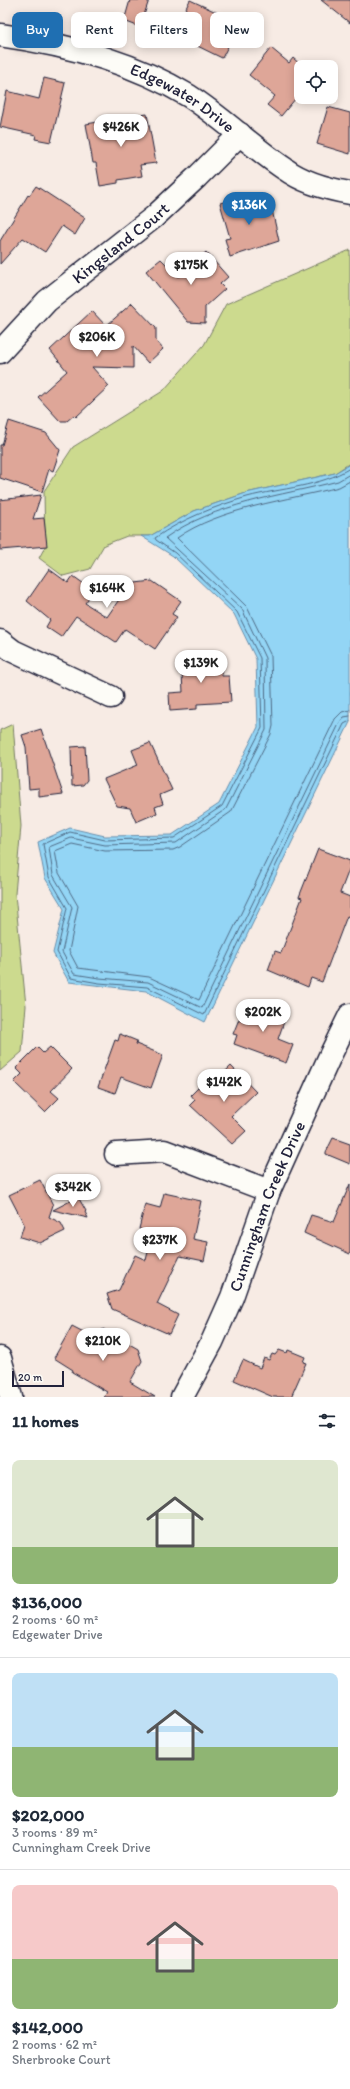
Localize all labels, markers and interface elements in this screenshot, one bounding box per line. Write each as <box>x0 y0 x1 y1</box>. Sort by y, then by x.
chip: Buy <box>12 12 63 48</box>
chip: Rent <box>71 12 127 48</box>
chip: Filters <box>135 12 202 48</box>
chip: New <box>210 12 264 48</box>
street label: Edgewater Drive <box>128 59 239 136</box>
map controls <box>294 60 338 104</box>
button: locate <box>294 60 338 104</box>
pin: $426K <box>93 114 149 148</box>
text: $426K <box>103 119 139 134</box>
pin: $136K <box>221 192 277 226</box>
text: $136K <box>232 197 266 212</box>
street label: Kingsland Court <box>68 198 174 288</box>
pin: $175K <box>163 252 219 286</box>
text: $175K <box>174 257 208 272</box>
pin: $206K <box>69 324 125 358</box>
text: $206K <box>79 329 115 344</box>
pin: $164K <box>79 575 135 609</box>
text: $164K <box>89 580 125 595</box>
pin: $139K <box>173 650 229 684</box>
text: $139K <box>184 655 218 670</box>
pin: $202K <box>235 999 291 1033</box>
text: $202K <box>245 1004 281 1019</box>
pin: $142K <box>196 1069 252 1103</box>
text: $142K <box>206 1074 242 1089</box>
street label: Cunningham Creek Drive <box>225 1118 309 1294</box>
pin: $342K <box>45 1174 101 1208</box>
text: $342K <box>55 1179 91 1194</box>
pin: $237K <box>132 1227 188 1261</box>
text: $237K <box>142 1232 178 1247</box>
pin: $210K <box>75 1328 131 1362</box>
text: $210K <box>85 1333 121 1348</box>
scale bar <box>12 1369 64 1388</box>
text: 20 m <box>18 1371 42 1384</box>
icon: filters <box>316 1410 338 1432</box>
text: 11 homes <box>12 1411 79 1431</box>
icon: home <box>139 1486 211 1558</box>
text: $136,000 <box>12 1592 82 1612</box>
text: 2 rooms · 60 m² <box>12 1612 98 1627</box>
text: Edgewater Drive <box>12 1627 103 1642</box>
icon: home <box>139 1699 211 1771</box>
text: $202,000 <box>12 1805 84 1825</box>
text: 3 rooms · 89 m² <box>12 1825 98 1840</box>
text: Cunningham Creek Drive <box>12 1840 151 1855</box>
icon: home <box>139 1911 211 1983</box>
text: $142,000 <box>12 2017 83 2037</box>
text: 2 rooms · 62 m² <box>12 2037 97 2052</box>
text: Sherbrooke Court <box>12 2052 111 2067</box>

